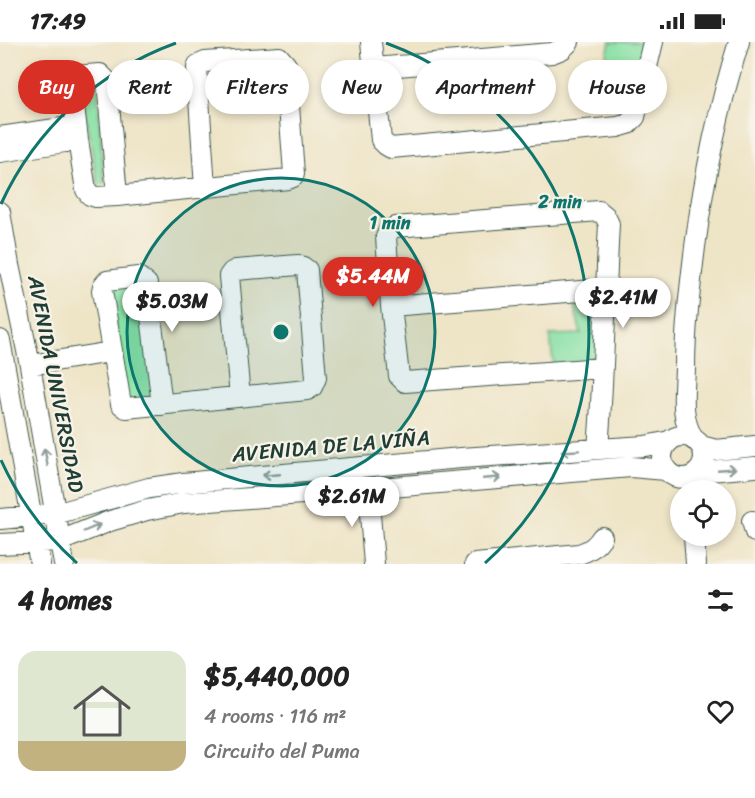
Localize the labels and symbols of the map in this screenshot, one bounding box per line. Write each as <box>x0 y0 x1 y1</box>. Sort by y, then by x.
text: 2 min <box>537 186 582 218</box>
text: 1 min <box>370 207 411 239</box>
pin: $5.44M <box>324 257 422 308</box>
street label: AVENIDA UNIVERSIDAD <box>16 271 96 496</box>
pin: $2.41M <box>574 278 672 329</box>
pin: $5.03M <box>123 282 221 333</box>
centre of rings <box>271 322 291 342</box>
street label: AVENIDA DE LA VIÑA <box>230 418 431 474</box>
one-way arrow <box>561 446 580 457</box>
one-way arrow <box>40 447 51 467</box>
one-way arrow <box>716 463 736 474</box>
one-way arrow <box>262 470 281 481</box>
one-way arrow <box>482 472 502 483</box>
pin: $2.61M <box>303 477 401 528</box>
one-way arrow <box>82 522 101 533</box>

